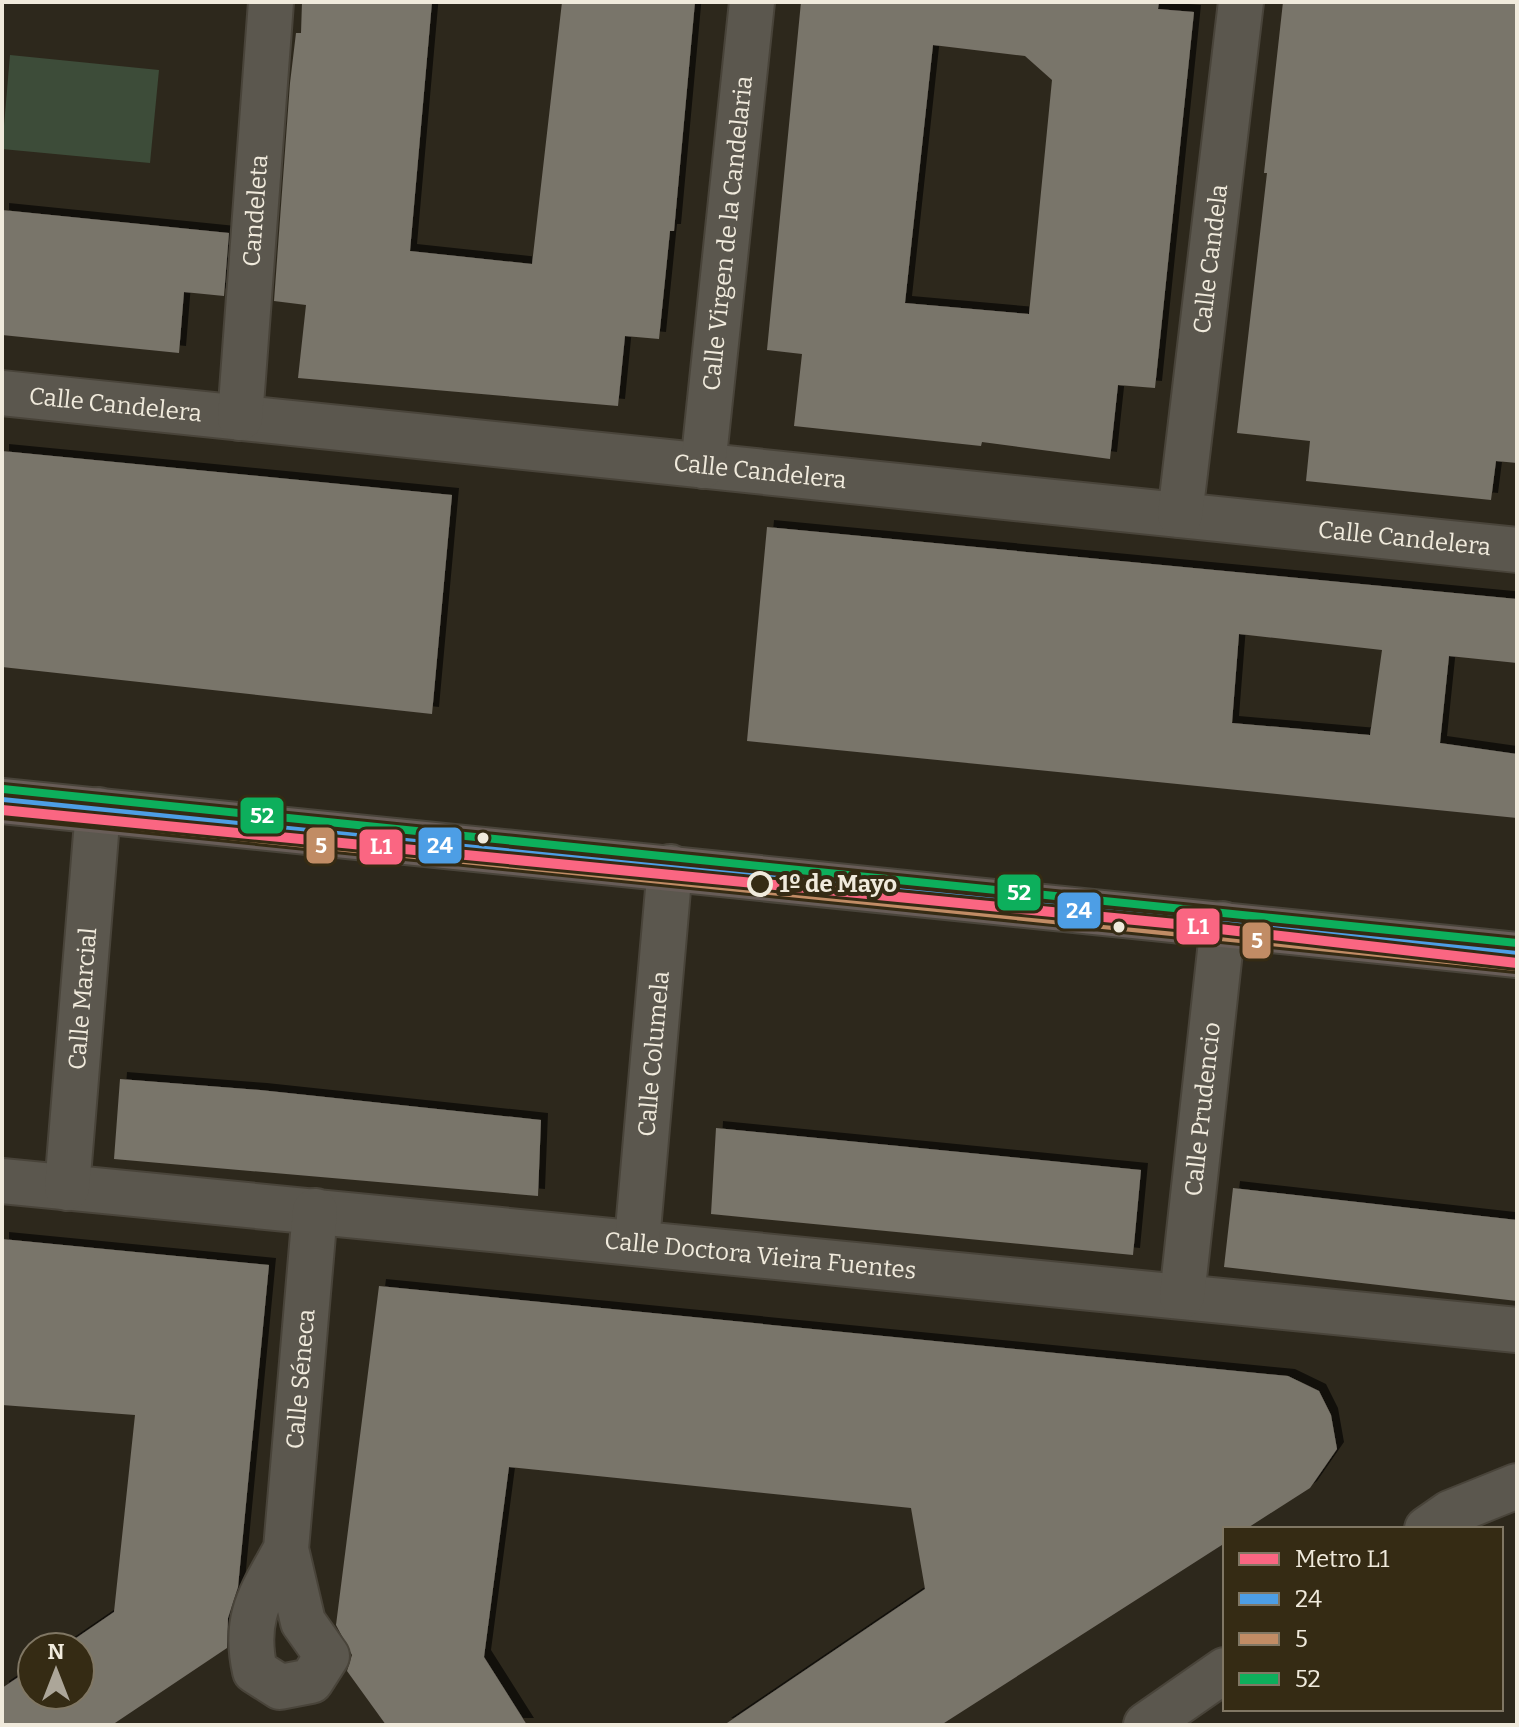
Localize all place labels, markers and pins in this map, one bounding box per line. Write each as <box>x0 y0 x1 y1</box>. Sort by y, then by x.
unlabelled marker <box>475 830 491 846</box>
place label: 1º de Mayo <box>779 870 897 898</box>
marker: 1º de Mayo <box>748 872 772 896</box>
unlabelled marker <box>1111 919 1127 935</box>

